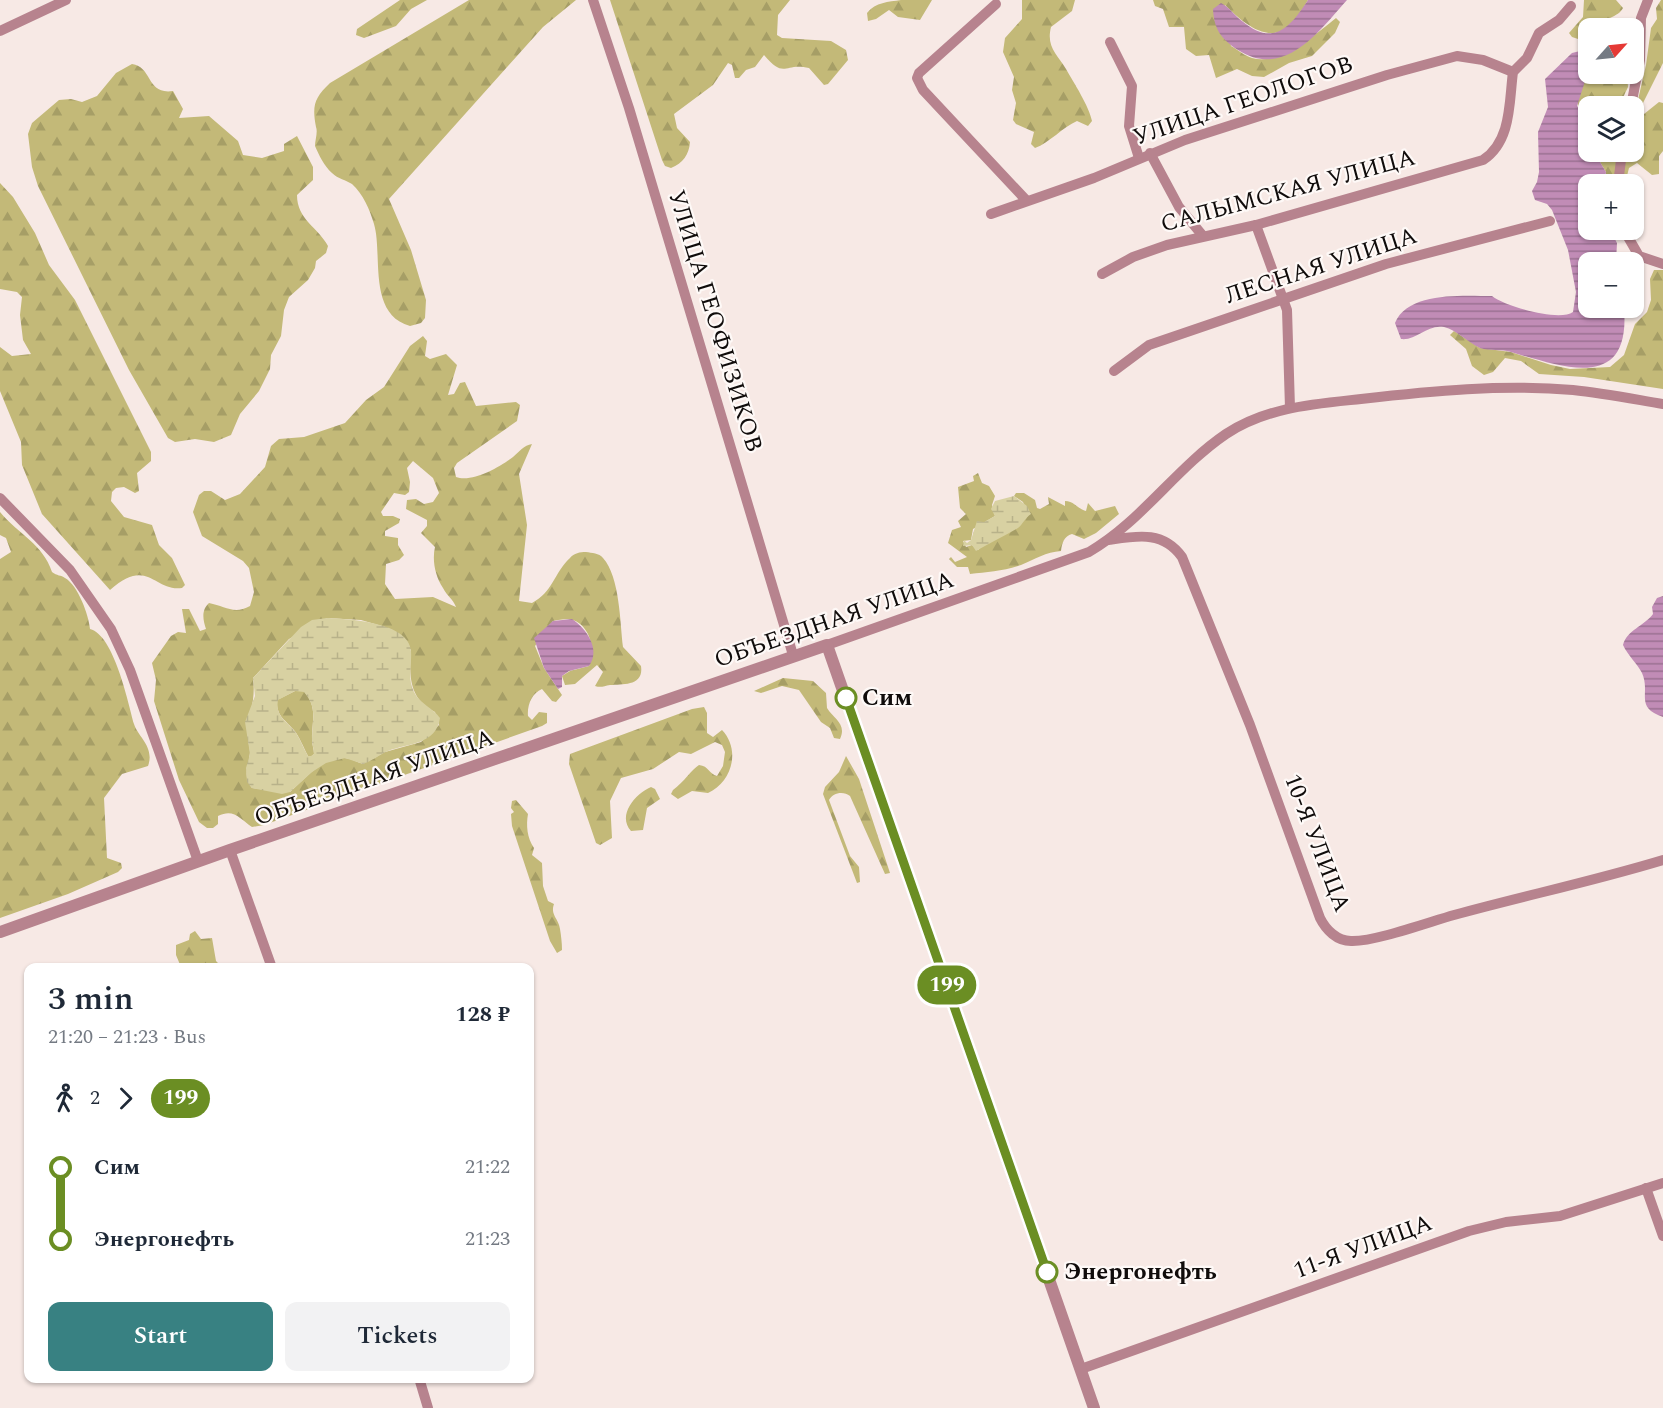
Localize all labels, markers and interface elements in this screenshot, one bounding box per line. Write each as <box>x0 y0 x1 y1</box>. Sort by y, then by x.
north arrow <box>1578 18 1644 84</box>
map controls <box>1578 18 1644 318</box>
street label: УЛИЦА ГЕОЛОГОВ <box>1128 46 1358 156</box>
button: layers <box>1578 96 1644 162</box>
street label: САЛЫМСКАЯ УЛИЦА <box>1157 140 1419 242</box>
button: + <box>1578 174 1644 240</box>
street label: УЛИЦА ГЕОФИЗИКОВ <box>658 185 772 457</box>
street label: ЛЕСНАЯ УЛИЦА <box>1220 218 1422 314</box>
button: − <box>1578 252 1644 318</box>
street label: ОБЪЕЗДНАЯ УЛИЦА <box>709 562 959 678</box>
place label: Сим <box>862 680 912 716</box>
marker: Сим <box>835 687 857 709</box>
street label: ОБЪЕЗДНАЯ УЛИЦА <box>249 720 499 836</box>
street label: 10-Я УЛИЦА <box>1274 769 1360 917</box>
line badge: 199 <box>912 966 982 1004</box>
text: 199 <box>929 969 965 1001</box>
text: 3 min <box>48 974 134 1024</box>
text: 128 ₽ <box>455 998 510 1031</box>
text: 21:20 – 21:23 · Bus <box>48 1022 206 1052</box>
icon: walk <box>48 1082 81 1115</box>
icon: forward <box>109 1082 142 1115</box>
text: 199 <box>163 1082 198 1114</box>
text: 2 <box>90 1083 100 1113</box>
text: Сим <box>94 1151 140 1184</box>
text: 21:22 <box>465 1152 510 1182</box>
street label: 11-Я УЛИЦА <box>1288 1205 1438 1289</box>
text: Энергонефть <box>94 1223 234 1256</box>
text: 21:23 <box>465 1224 510 1254</box>
place label: Энергонефть <box>1064 1254 1217 1290</box>
marker: Энергонефть <box>1036 1261 1058 1283</box>
button: Start <box>48 1302 273 1371</box>
button: Tickets <box>285 1302 510 1371</box>

